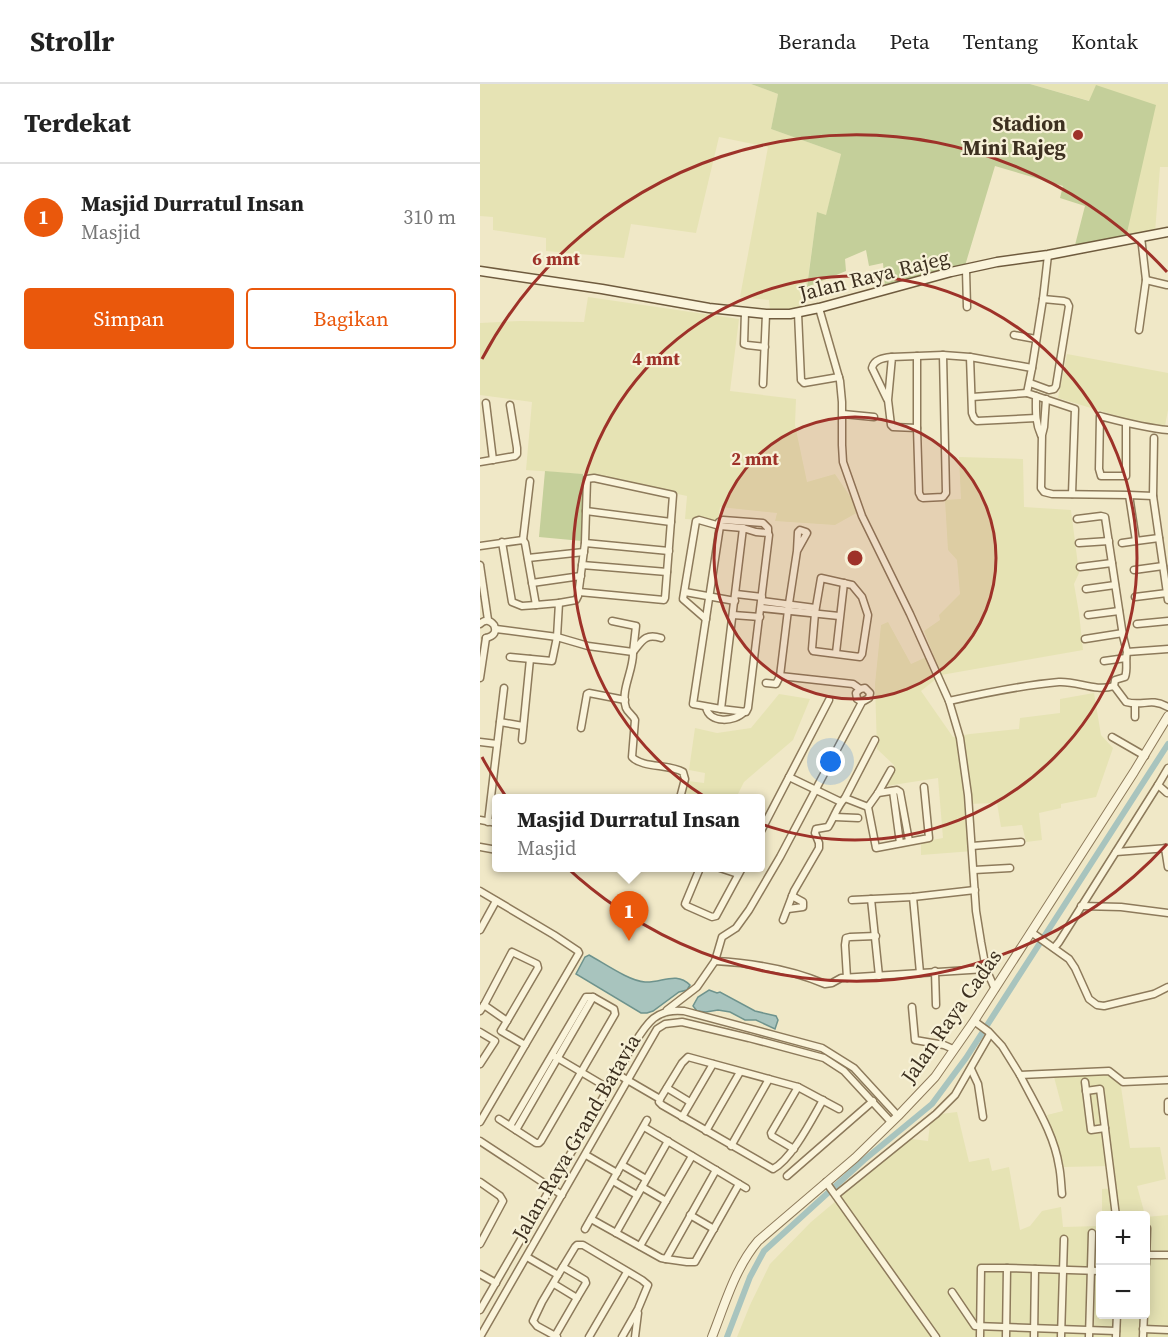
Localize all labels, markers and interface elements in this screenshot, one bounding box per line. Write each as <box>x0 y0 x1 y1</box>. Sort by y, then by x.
text: Strollr <box>30 22 114 60</box>
text: Beranda <box>778 27 857 56</box>
text: Peta <box>890 27 930 56</box>
text: Tentang <box>963 27 1038 56</box>
text: Kontak <box>1071 27 1138 56</box>
text: Terdekat <box>24 105 131 141</box>
place label: Stadion Mini Rajeg <box>962 109 1067 162</box>
marker: Stadion Mini Rajeg <box>1071 128 1085 142</box>
text: Masjid Durratul Insan <box>81 188 304 218</box>
text: 1 <box>38 203 49 231</box>
text: 310 m <box>403 203 456 231</box>
text: Masjid <box>81 218 140 246</box>
street label: Jalan Raya Rajeg <box>795 242 952 308</box>
text: 6 mnt <box>532 246 580 271</box>
button: Simpan <box>24 288 234 349</box>
button: Bagikan <box>246 288 456 349</box>
text: 4 mnt <box>632 346 680 371</box>
text: 2 mnt <box>731 446 779 471</box>
centre of rings <box>845 548 865 568</box>
your location <box>816 747 845 776</box>
popup <box>492 794 765 872</box>
text: Masjid Durratul Insan <box>517 804 740 834</box>
text: Masjid <box>517 834 576 862</box>
pin: 1 <box>610 892 648 941</box>
street label: Jalan Raya Cadas <box>893 943 1008 1090</box>
street label: Jalan Raya Grand Batavia <box>504 1028 647 1246</box>
map controls <box>1096 1211 1150 1319</box>
button: + <box>1096 1211 1150 1265</box>
button: − <box>1096 1265 1150 1319</box>

